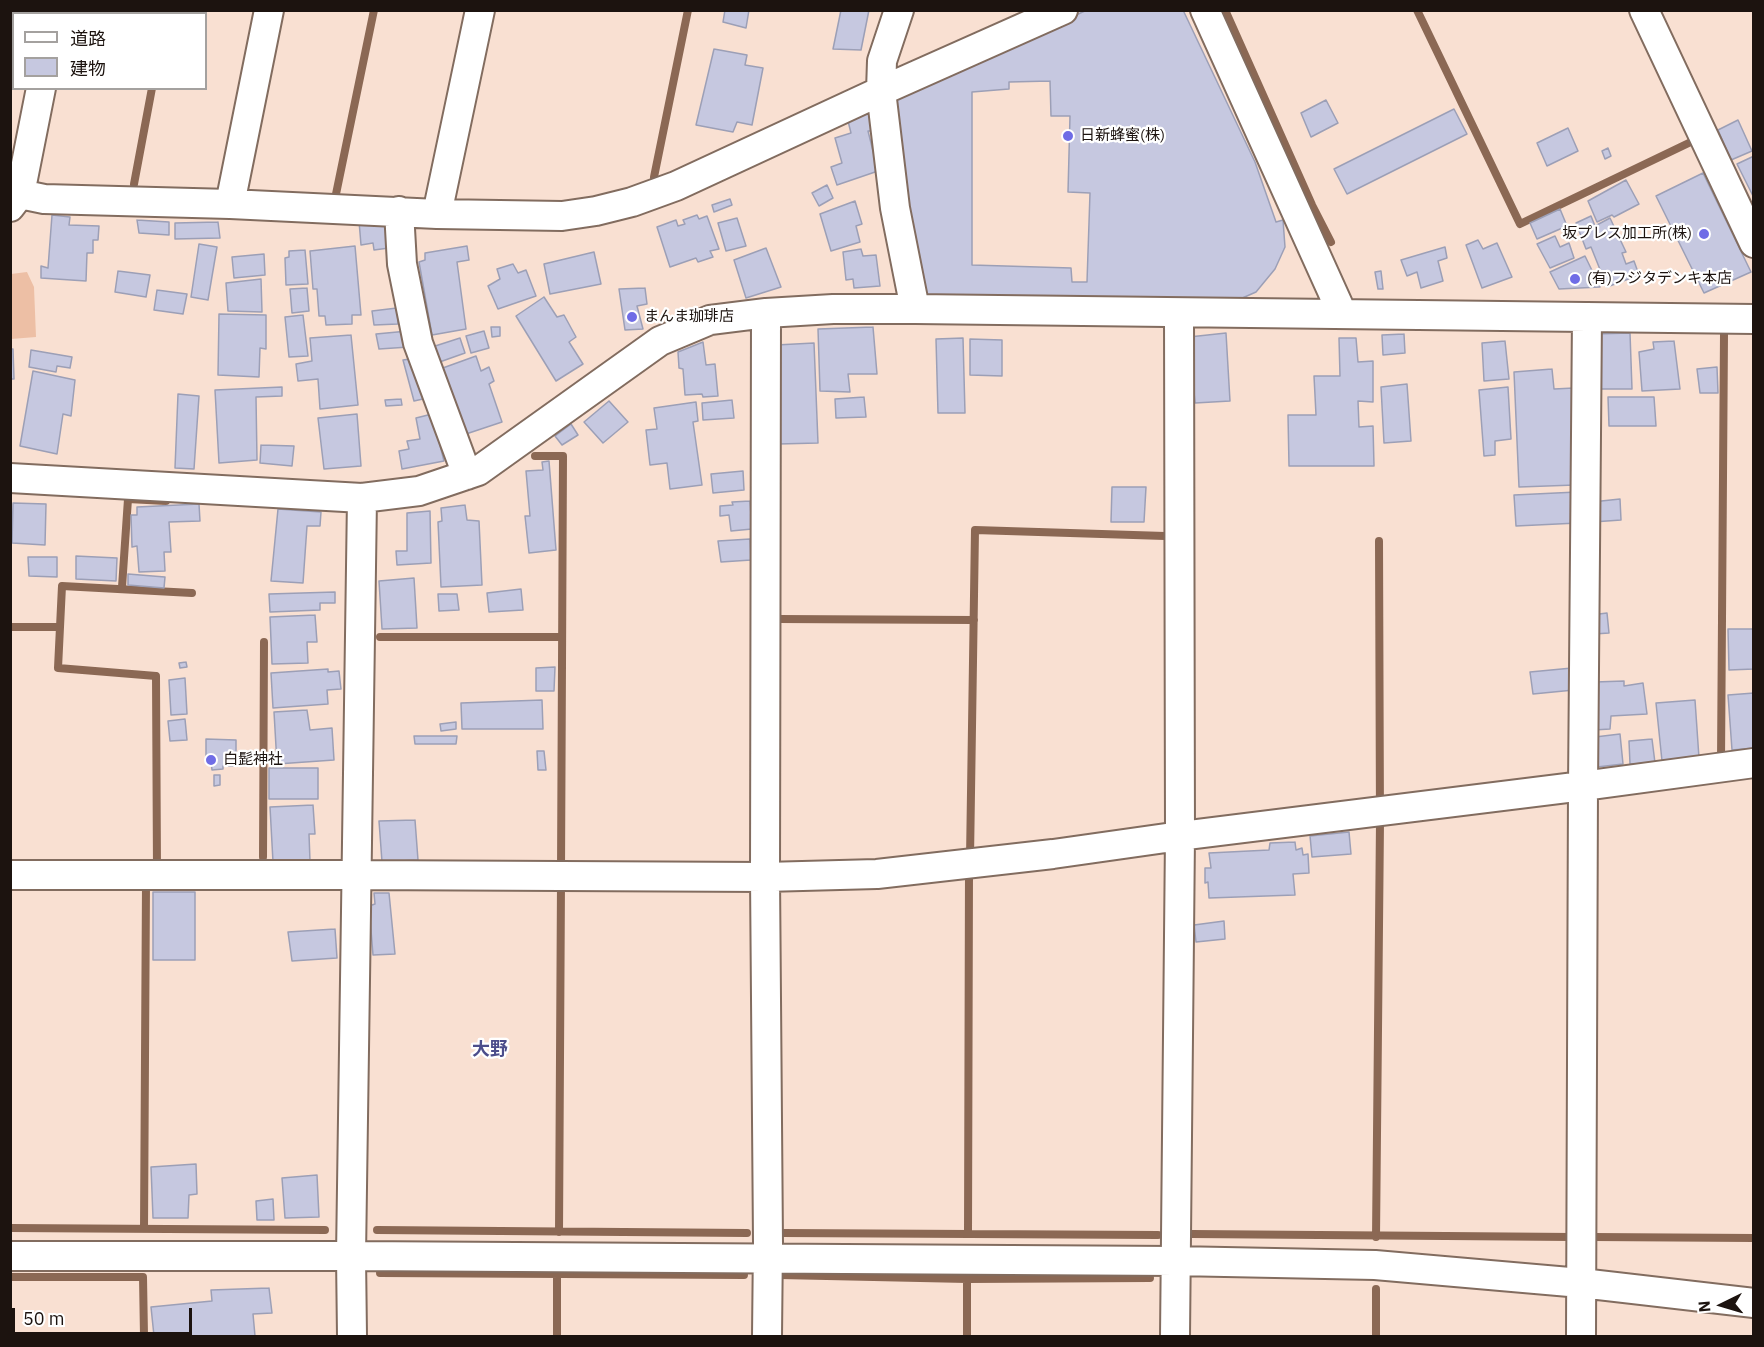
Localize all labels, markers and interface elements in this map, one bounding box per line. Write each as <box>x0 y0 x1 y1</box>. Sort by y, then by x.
legend <box>12 12 207 90</box>
text: 道路 <box>70 27 106 50</box>
text: 建物 <box>70 57 106 80</box>
place label: 日新蜂蜜(株) <box>1080 127 1165 145</box>
marker: 日新蜂蜜(株) <box>1061 129 1075 143</box>
place label: 坂プレス加工所(株) <box>1562 225 1692 243</box>
marker: 坂プレス加工所(株) <box>1697 227 1711 241</box>
place label: (有)フジタデンキ本店 <box>1587 270 1732 288</box>
marker: (有)フジタデンキ本店 <box>1568 272 1582 286</box>
place label: まんま珈琲店 <box>644 308 734 326</box>
marker: まんま珈琲店 <box>625 310 639 324</box>
place label: 白髭神社 <box>223 751 283 769</box>
marker: 白髭神社 <box>204 753 218 767</box>
district label: 大野 <box>472 1039 508 1061</box>
north arrow <box>1692 1275 1752 1335</box>
scale bar <box>15 1296 195 1334</box>
text: N <box>1694 1300 1715 1313</box>
text: 50 m <box>23 1307 65 1330</box>

